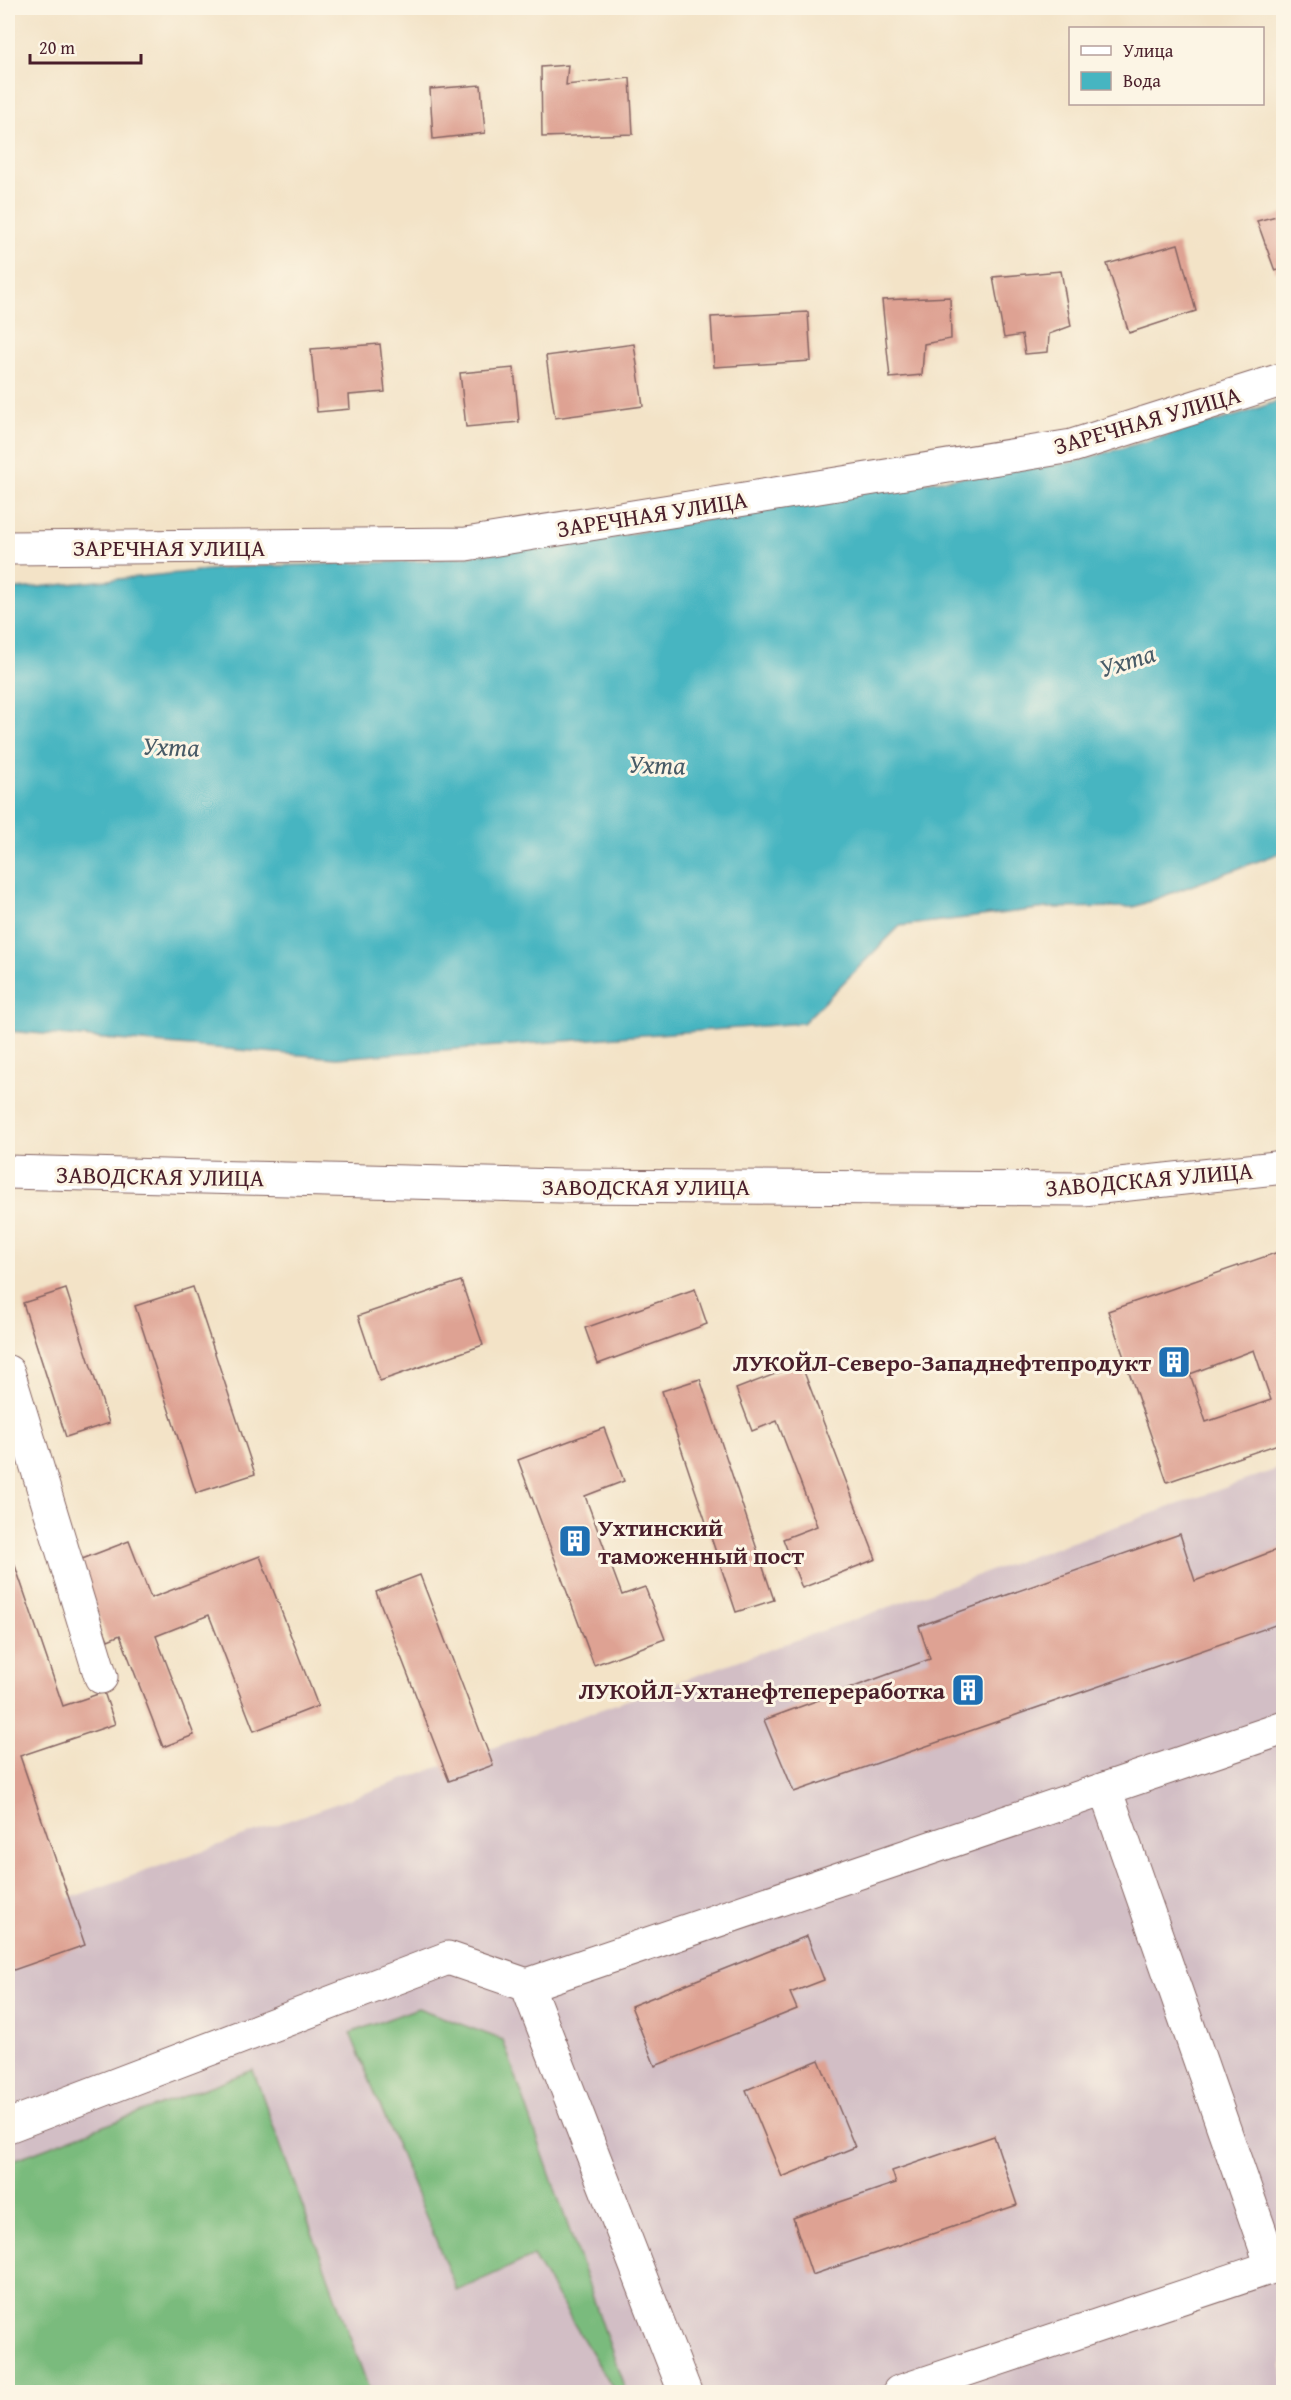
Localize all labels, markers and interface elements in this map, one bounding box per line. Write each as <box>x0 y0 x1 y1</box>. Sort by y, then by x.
scale bar <box>30 27 141 65</box>
legend <box>1069 27 1264 105</box>
text: 20 m <box>39 34 75 61</box>
text: Улица <box>1123 37 1174 64</box>
text: Вода <box>1123 67 1161 94</box>
street label: ЗАРЕЧНАЯ УЛИЦА <box>1050 377 1245 463</box>
street label: ЗАРЕЧНАЯ УЛИЦА <box>554 482 750 546</box>
street label: ЗАРЕЧНАЯ УЛИЦА <box>73 530 266 565</box>
water label: Ухта <box>1094 633 1160 687</box>
water label: Ухта <box>142 726 200 766</box>
water label: Ухта <box>628 744 686 784</box>
street label: ЗАВОДСКАЯ УЛИЦА <box>1044 1152 1255 1206</box>
street label: ЗАВОДСКАЯ УЛИЦА <box>56 1157 265 1195</box>
street label: ЗАВОДСКАЯ УЛИЦА <box>542 1169 751 1204</box>
building icon: ЛУКОЙЛ-Северо-Западнефтепродукт <box>1156 1344 1192 1380</box>
place label: ЛУКОЙЛ-Северо-Западнефтепродукт <box>733 1345 1151 1380</box>
place label: Ухтинский таможенный пост <box>598 1510 804 1573</box>
building icon: Ухтинский таможенный пост <box>557 1523 593 1559</box>
building icon: ЛУКОЙЛ-Ухтанефтепереработка <box>950 1672 986 1708</box>
place label: ЛУКОЙЛ-Ухтанефтепереработка <box>578 1673 946 1708</box>

